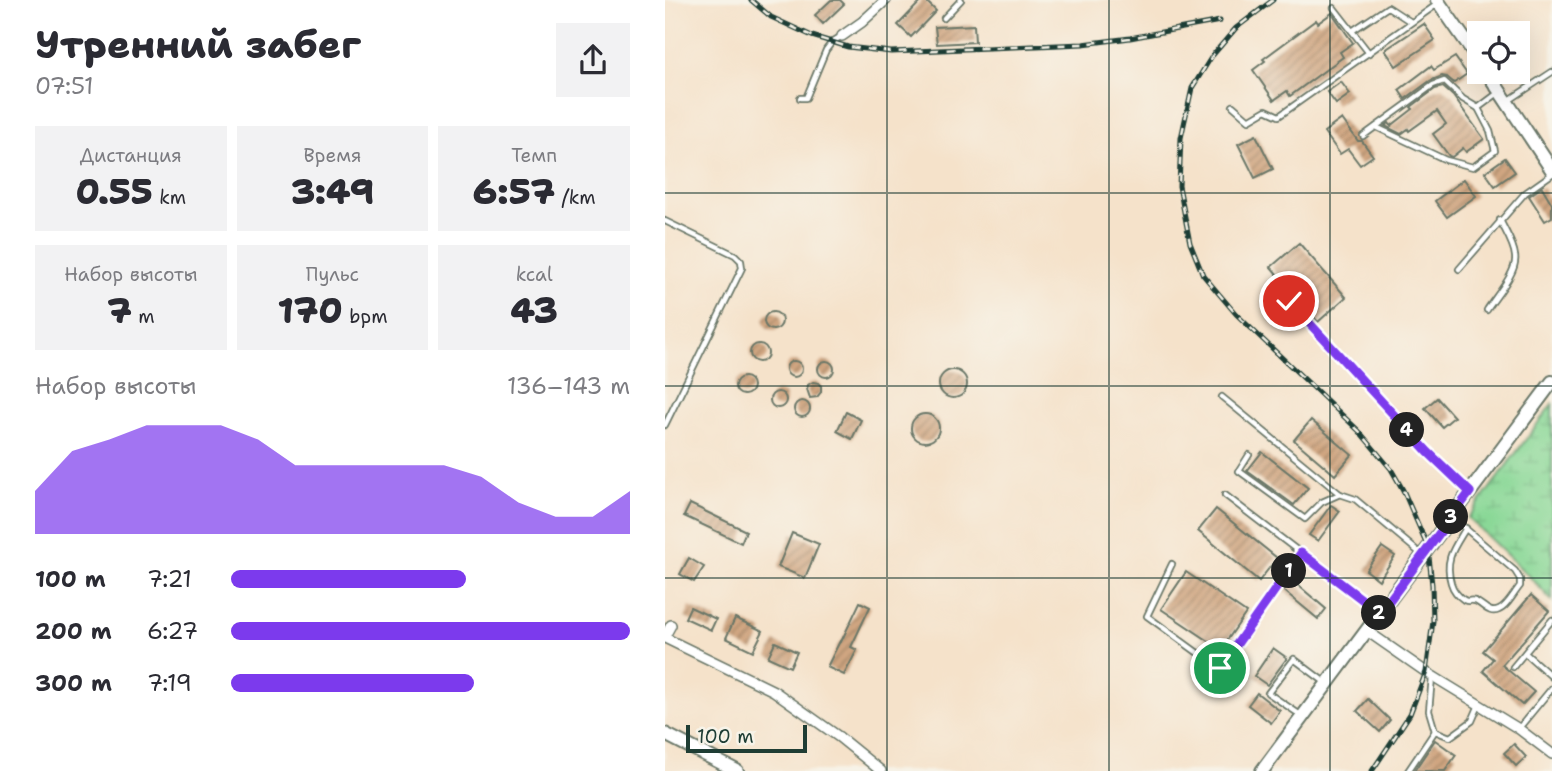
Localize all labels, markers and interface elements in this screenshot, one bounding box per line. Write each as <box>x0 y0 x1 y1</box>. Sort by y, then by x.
text: Утренний забег <box>35 19 361 70</box>
map controls <box>1467 21 1530 84</box>
button: locate <box>1467 21 1530 84</box>
button: share <box>556 23 630 97</box>
text: 07:51 <box>35 71 94 101</box>
text: Дистанция <box>80 143 182 168</box>
text: Время <box>304 143 361 168</box>
text: Темп <box>511 143 557 168</box>
text: 0.55 <box>76 168 153 215</box>
text: 3:49 <box>291 168 374 215</box>
text: 6:57 <box>473 168 555 215</box>
text: km <box>153 185 186 210</box>
text: /km <box>555 185 596 210</box>
text: Набор высоты <box>64 262 197 287</box>
text: Пульс <box>306 262 359 287</box>
text: kcal <box>516 262 553 287</box>
pin <box>1259 271 1319 331</box>
icon: check <box>1270 282 1308 320</box>
text: 7 <box>107 287 132 334</box>
text: 170 <box>277 287 343 334</box>
text: 43 <box>510 287 558 334</box>
text: m <box>132 304 155 329</box>
text: bpm <box>343 304 388 329</box>
text: Набор высоты <box>35 371 196 401</box>
text: 136–143 m <box>507 371 630 401</box>
pin: 4 <box>1389 412 1425 448</box>
text: 4 <box>1400 417 1413 442</box>
pin: 3 <box>1433 500 1469 534</box>
text: 3 <box>1444 504 1457 529</box>
pin: 1 <box>1271 554 1307 588</box>
text: 1 <box>1284 558 1293 583</box>
text: 100 m <box>35 564 106 594</box>
text: 7:21 <box>147 564 192 594</box>
pin: 2 <box>1361 596 1397 630</box>
text: 2 <box>1372 600 1385 625</box>
text: 200 m <box>35 616 112 646</box>
text: 6:27 <box>147 616 198 646</box>
pin <box>1190 638 1250 698</box>
icon: arrive <box>1201 649 1239 687</box>
text: 300 m <box>35 668 112 698</box>
text: 7:19 <box>147 668 192 698</box>
scale bar <box>686 722 807 754</box>
text: 100 m <box>697 724 754 749</box>

